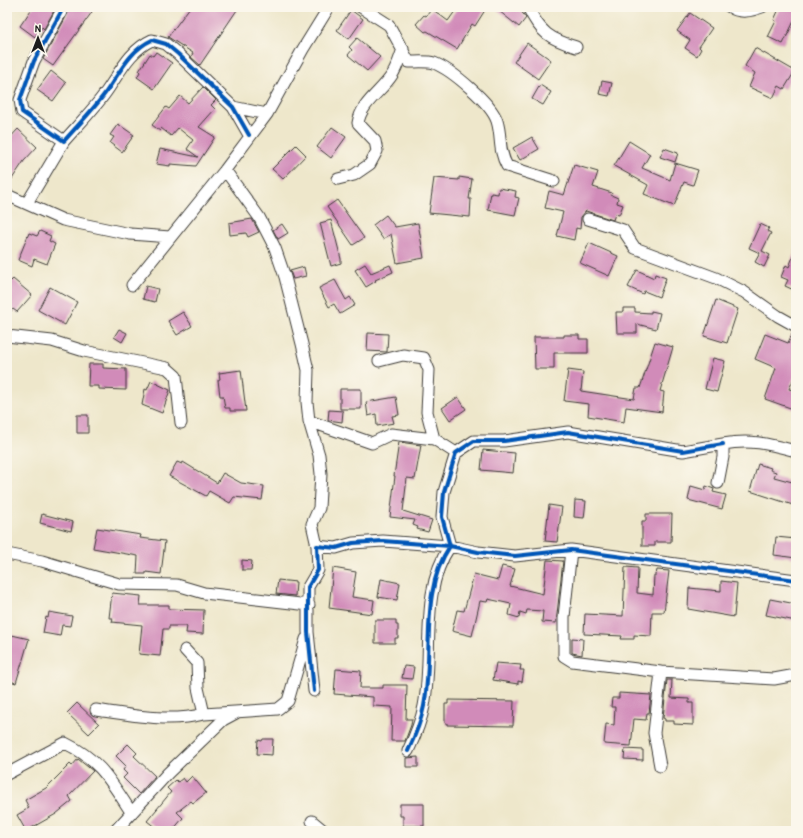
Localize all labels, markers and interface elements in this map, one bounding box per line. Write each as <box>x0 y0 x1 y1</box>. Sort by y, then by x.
north arrow <box>18 18 58 58</box>
text: N <box>35 21 41 35</box>

